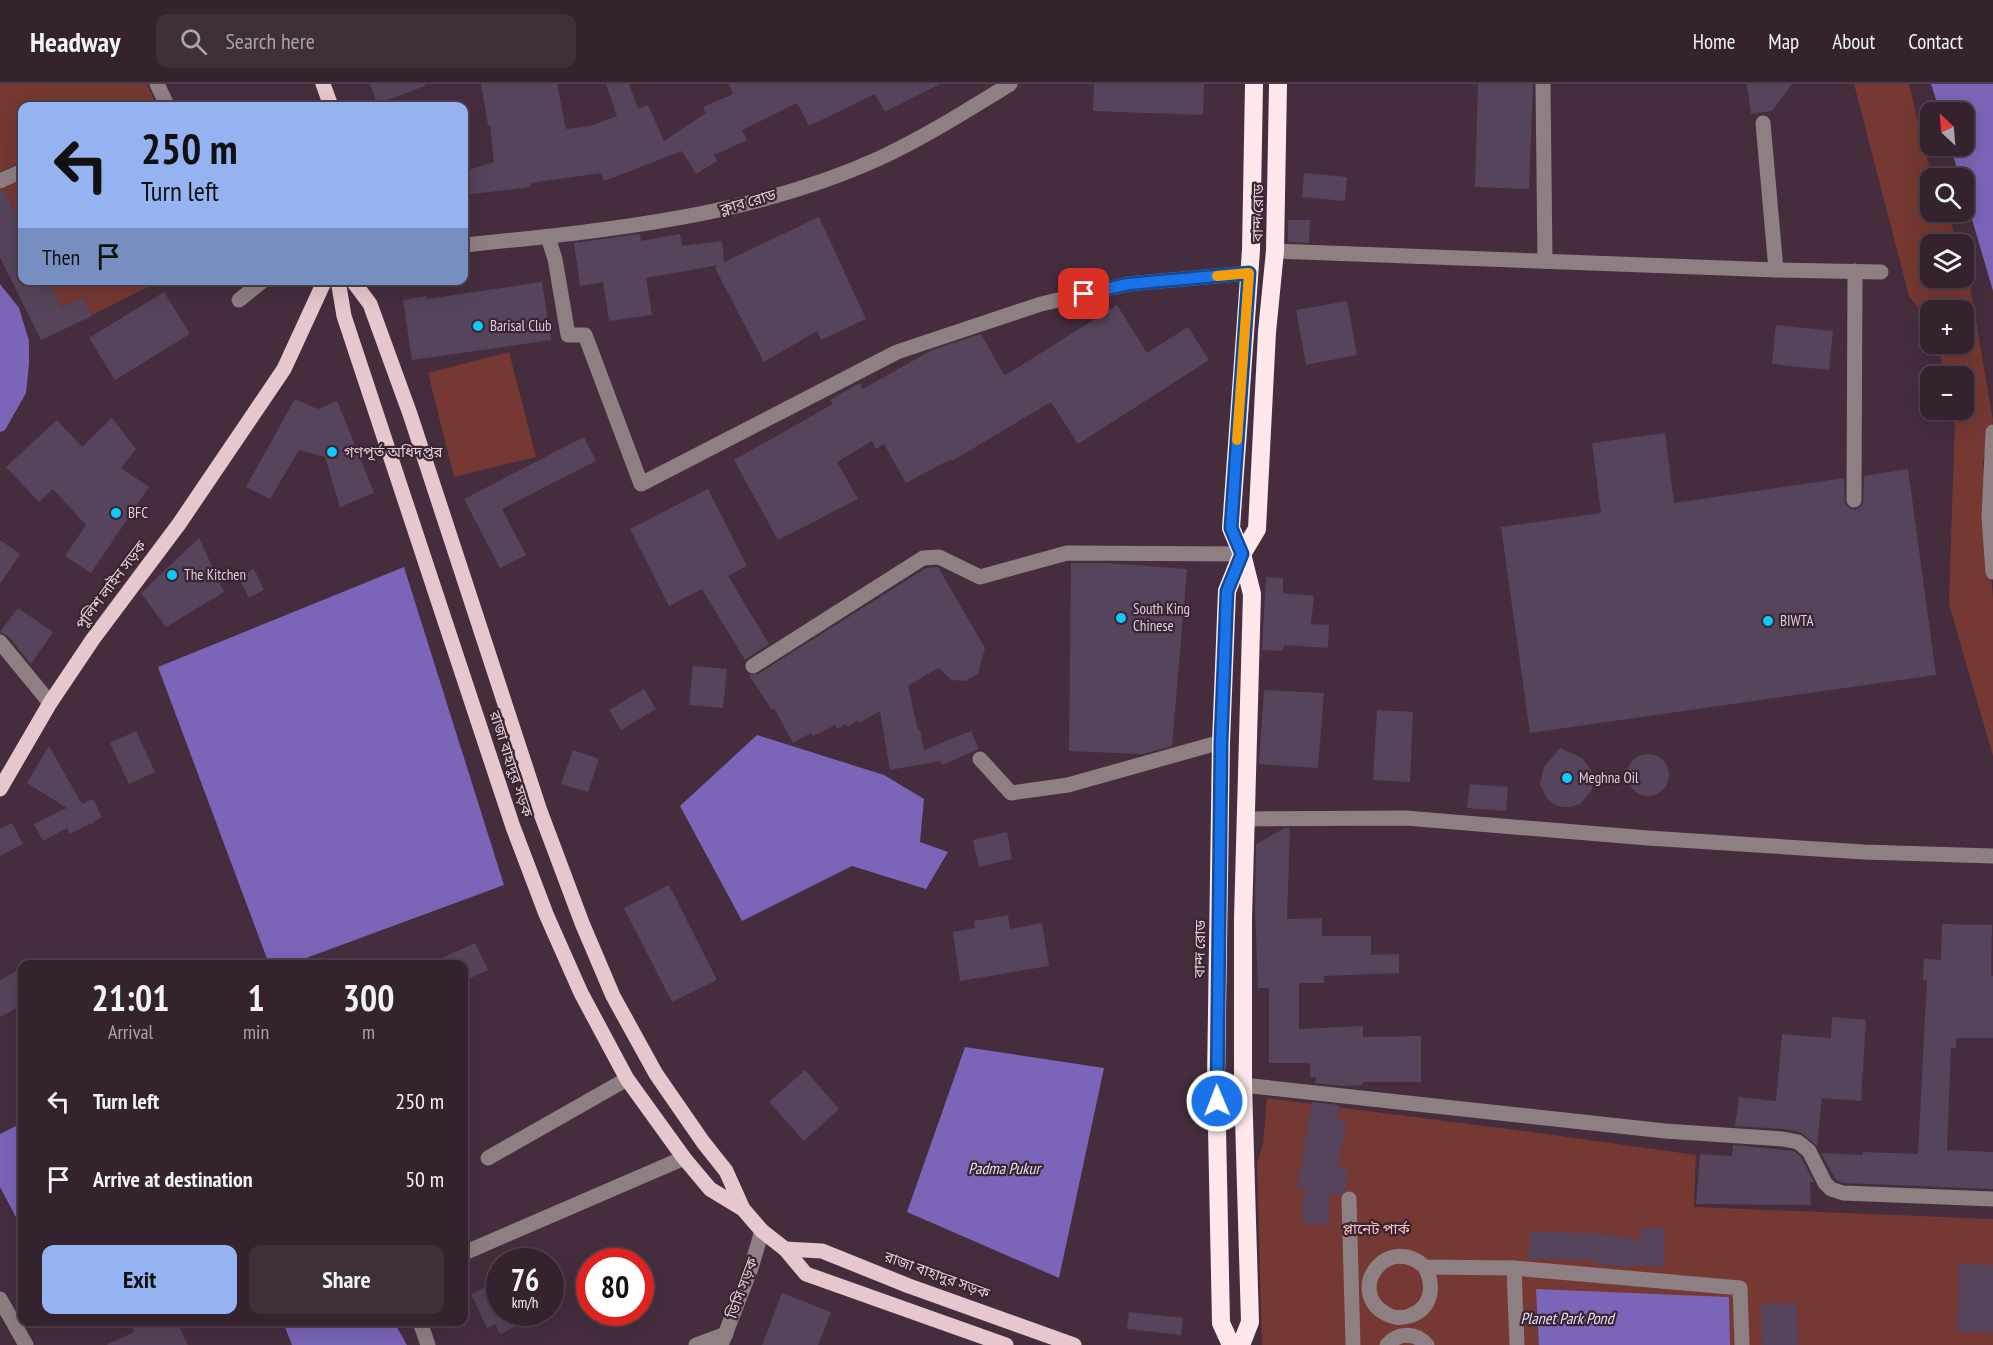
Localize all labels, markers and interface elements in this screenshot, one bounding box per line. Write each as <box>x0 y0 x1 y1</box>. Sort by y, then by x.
search box <box>156 14 576 68</box>
text: Headway <box>30 23 120 60</box>
icon: search <box>177 25 210 58</box>
text: Search here <box>225 27 315 55</box>
text: Home <box>1693 28 1735 55</box>
text: Map <box>1768 28 1799 55</box>
text: About <box>1832 28 1875 55</box>
text: Contact <box>1908 28 1963 55</box>
north arrow <box>1920 102 1974 156</box>
map controls <box>1920 102 1974 420</box>
text: 250 m <box>141 121 238 176</box>
icon: left <box>42 126 120 204</box>
button: search <box>1920 168 1974 222</box>
text: Turn left <box>141 174 219 208</box>
street label: ক্লাব রোড <box>717 184 778 219</box>
street label: বান্দ রোড <box>1247 184 1268 243</box>
button: layers <box>1920 234 1974 288</box>
icon: arrive <box>92 240 125 273</box>
text: Then <box>42 243 80 271</box>
pin <box>1058 268 1109 319</box>
icon: arrive <box>1067 277 1100 310</box>
button: + <box>1920 300 1974 354</box>
place label: Barisal Club <box>490 316 552 335</box>
marker: Barisal Club <box>471 319 485 333</box>
button: − <box>1920 366 1974 420</box>
place label: গণপূর্ত অধিদপ্তর <box>344 442 444 461</box>
marker: গণপূর্ত অধিদপ্তর <box>325 445 339 459</box>
place label: BFC <box>128 503 148 522</box>
marker: BFC <box>109 506 123 520</box>
street label: পুলিশ লাইন সড়ক <box>71 536 151 633</box>
place label: The Kitchen <box>184 565 246 584</box>
marker: The Kitchen <box>165 568 179 582</box>
place label: South King Chinese <box>1133 599 1190 635</box>
marker: South King Chinese <box>1114 611 1128 625</box>
place label: BIWTA <box>1780 611 1814 630</box>
marker: BIWTA <box>1761 614 1775 628</box>
street label: রাজা বাহাদুর সড়ক <box>485 707 538 820</box>
place label: Meghna Oil <box>1579 768 1639 787</box>
marker: Meghna Oil <box>1560 771 1574 785</box>
street label: বান্দ রোড <box>1189 920 1210 979</box>
text: 21:01 <box>92 974 169 1021</box>
text: 1 <box>247 974 265 1021</box>
text: 300 <box>343 974 394 1021</box>
text: Arrival <box>108 1019 153 1045</box>
text: min <box>243 1019 269 1045</box>
text: m <box>362 1019 375 1045</box>
position arrow <box>1185 1069 1249 1133</box>
icon: left <box>42 1085 75 1118</box>
text: Turn left <box>93 1087 159 1115</box>
text: 250 m <box>395 1087 444 1115</box>
water label: Padma Pukur <box>968 1158 1042 1178</box>
icon: arrive <box>42 1163 75 1196</box>
text: Arrive at destination <box>93 1165 253 1193</box>
text: 50 m <box>405 1165 444 1193</box>
park label: প্লানেট পার্ক <box>1342 1219 1410 1238</box>
button: Exit <box>42 1245 237 1314</box>
button: Share <box>249 1245 444 1314</box>
street label: রাজা বাহাদুর সড়ক <box>881 1246 993 1303</box>
speed limit sign: 80 <box>576 1248 654 1326</box>
street label: ডিসি সড়ক <box>721 1254 762 1322</box>
text: 76 <box>511 1260 539 1299</box>
text: km/h <box>512 1293 538 1312</box>
water label: Planet Park Pond <box>1520 1308 1616 1328</box>

